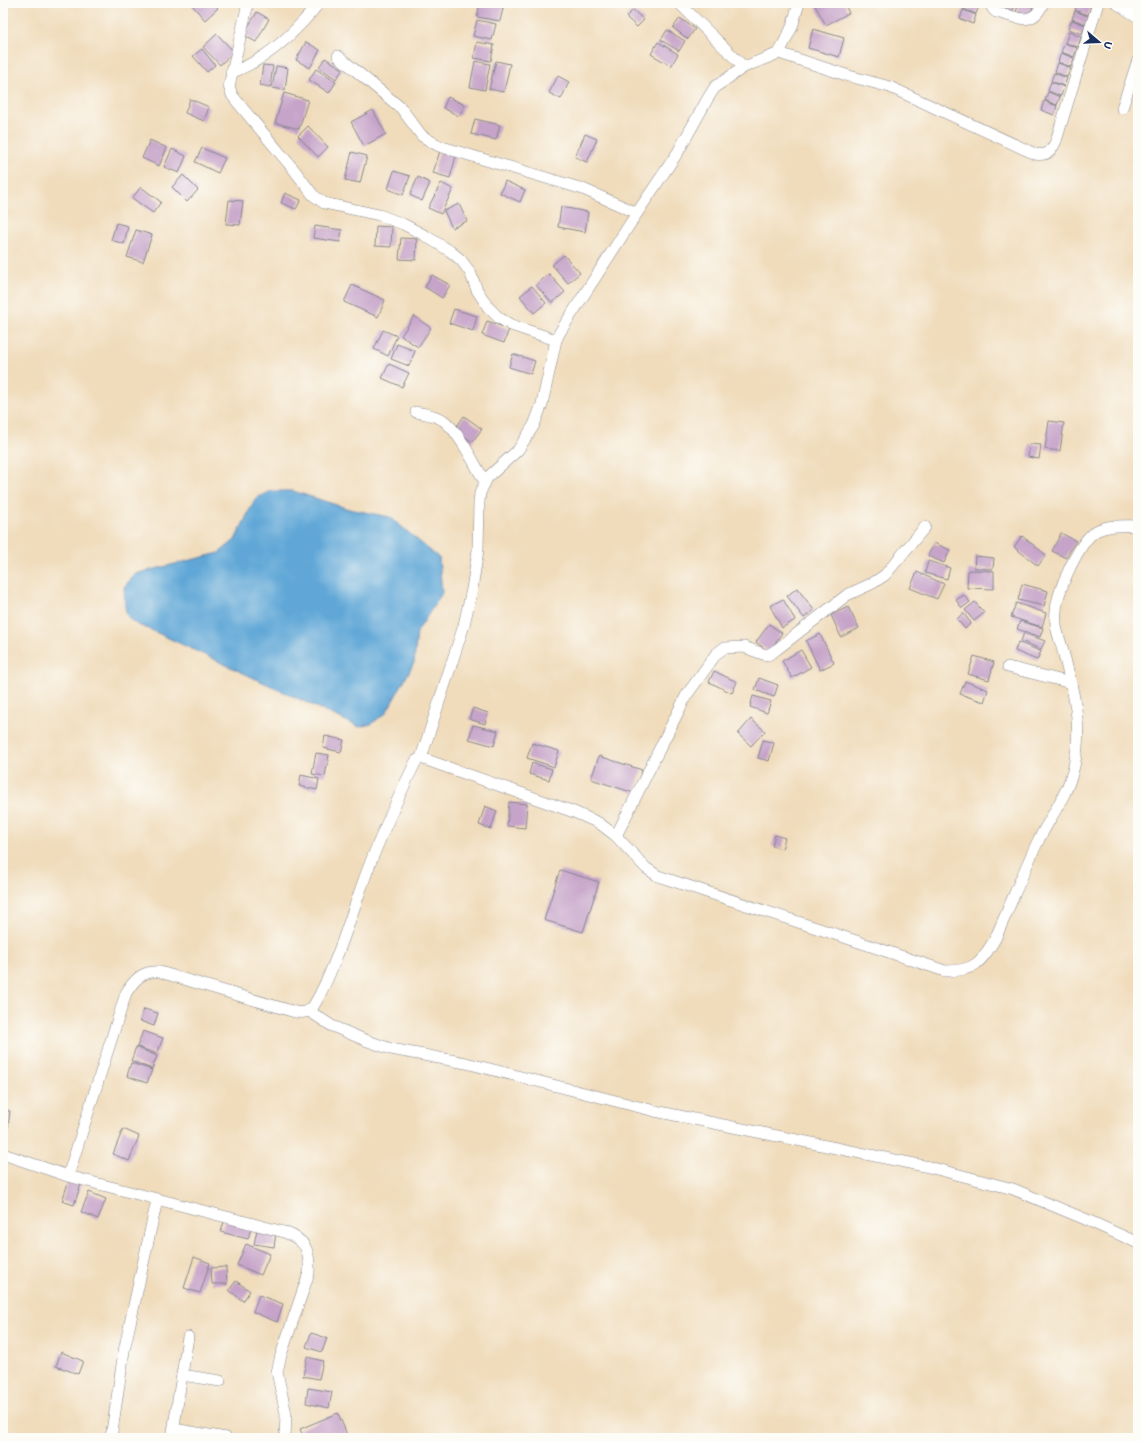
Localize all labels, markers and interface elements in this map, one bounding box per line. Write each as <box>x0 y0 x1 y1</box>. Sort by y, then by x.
north arrow <box>1079 22 1119 62</box>
text: U <box>1101 40 1115 51</box>

